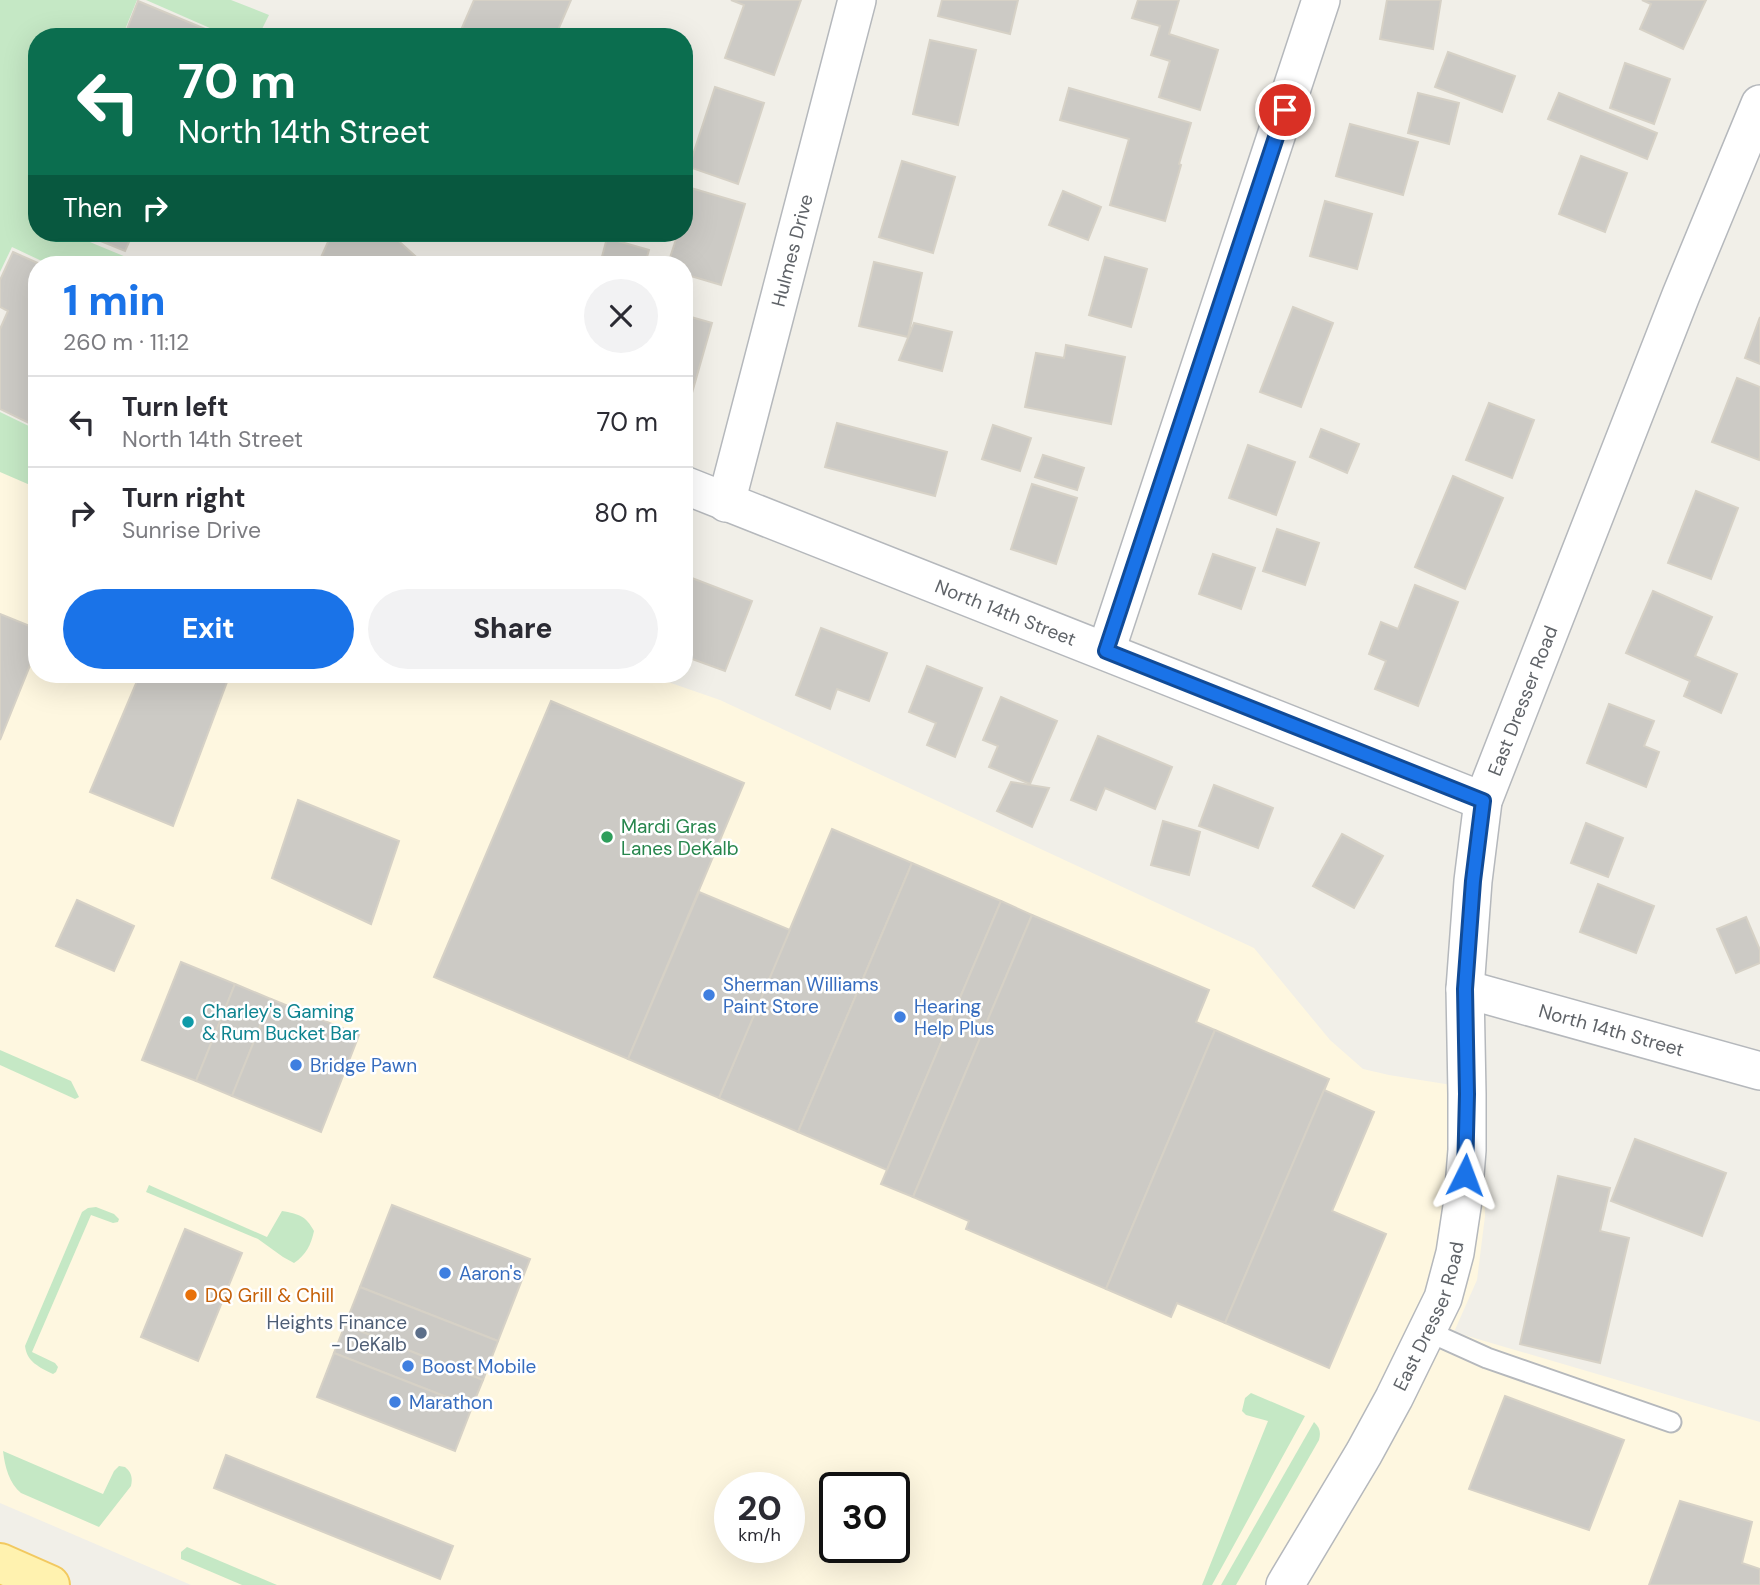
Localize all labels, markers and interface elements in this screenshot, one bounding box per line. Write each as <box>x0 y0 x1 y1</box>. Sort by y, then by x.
text: 70 m <box>178 49 296 113</box>
icon: left <box>63 56 154 147</box>
pin <box>1255 80 1315 140</box>
icon: arrive <box>1266 91 1304 129</box>
text: North 14th Street <box>178 111 430 153</box>
icon: right <box>136 189 174 227</box>
text: Then <box>63 191 122 225</box>
street label: Hulmes Drive <box>766 192 819 310</box>
text: 1 min <box>63 273 166 328</box>
button: close <box>584 279 658 353</box>
text: 260 m · 11:12 <box>63 327 189 357</box>
text: Turn left <box>122 390 229 424</box>
icon: left <box>63 403 101 441</box>
text: 70 m <box>597 405 658 439</box>
text: North 14th Street <box>122 424 303 454</box>
text: Turn right <box>122 481 246 515</box>
icon: right <box>63 494 101 532</box>
text: 80 m <box>594 496 658 530</box>
text: Sunrise Drive <box>122 515 261 545</box>
street label: North 14th Street <box>931 574 1080 652</box>
button: Exit <box>63 589 354 669</box>
button: Share <box>368 589 658 669</box>
street label: East Dresser Road <box>1482 622 1563 780</box>
place label: Mardi Gras Lanes DeKalb <box>621 814 739 861</box>
marker: Mardi Gras Lanes DeKalb <box>599 829 615 845</box>
place label: Sherman Williams Paint Store <box>723 972 879 1019</box>
marker: Sherman Williams Paint Store <box>701 987 717 1003</box>
place label: Hearing Help Plus <box>914 994 995 1041</box>
street label: North 14th Street <box>1536 998 1687 1062</box>
place label: Charley's Gaming & Rum Bucket Bar <box>202 999 359 1046</box>
marker: Hearing Help Plus <box>892 1009 908 1025</box>
marker: Charley's Gaming & Rum Bucket Bar <box>180 1014 196 1030</box>
place label: Bridge Pawn <box>310 1053 417 1078</box>
marker: Bridge Pawn <box>288 1057 304 1073</box>
position arrow <box>1428 1138 1502 1212</box>
street label: East Dresser Road <box>1388 1240 1470 1395</box>
place label: Aaron's <box>459 1261 522 1286</box>
marker: Aaron's <box>437 1265 453 1281</box>
place label: DQ Grill & Chill <box>205 1283 334 1308</box>
marker: DQ Grill & Chill <box>183 1287 199 1303</box>
place label: Heights Finance - DeKalb <box>267 1310 407 1357</box>
marker: Heights Finance - DeKalb <box>413 1325 429 1341</box>
place label: Boost Mobile <box>422 1354 536 1379</box>
marker: Boost Mobile <box>400 1358 416 1374</box>
place label: Marathon <box>409 1390 493 1415</box>
marker: Marathon <box>387 1394 403 1410</box>
speed limit sign: 30 <box>819 1472 910 1563</box>
text: 20 <box>737 1485 782 1531</box>
text: km/h <box>738 1523 781 1547</box>

